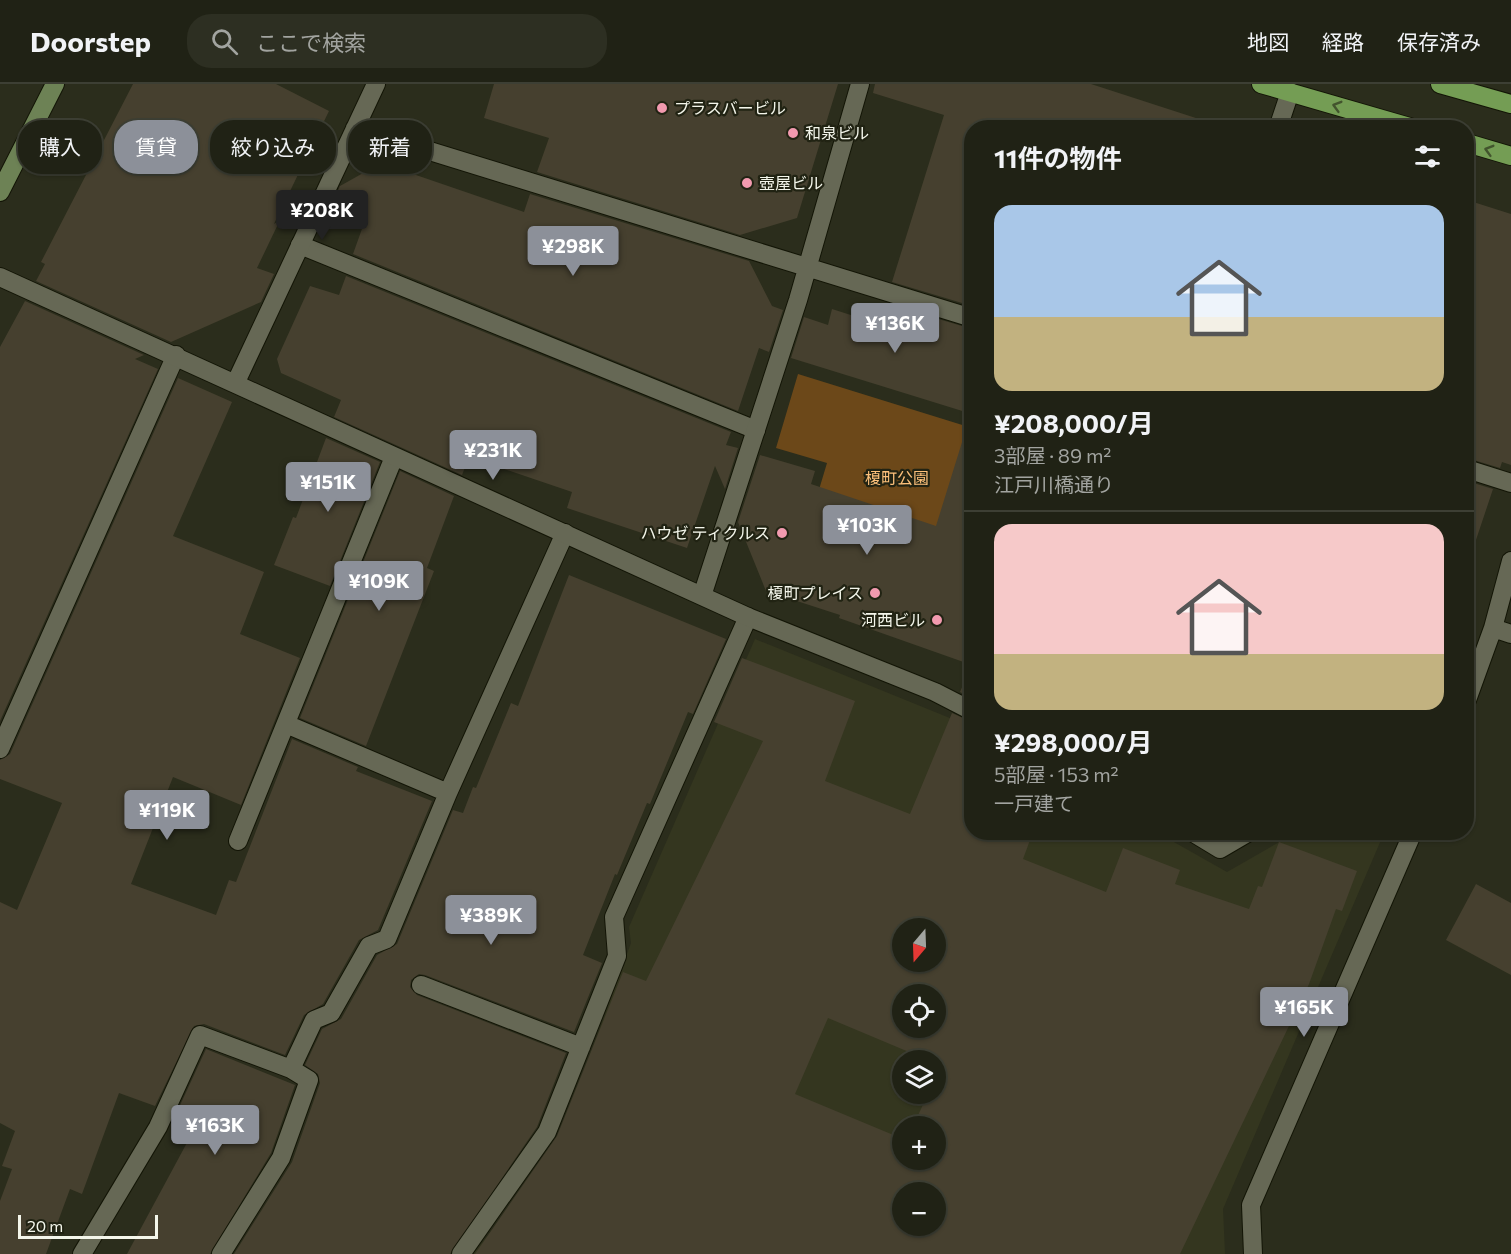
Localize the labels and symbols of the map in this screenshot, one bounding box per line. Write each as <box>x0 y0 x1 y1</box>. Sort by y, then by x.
place label: プラスバービル <box>674 98 786 117</box>
one-way arrow <box>1332 100 1342 113</box>
marker: プラスバービル <box>655 101 669 115</box>
place label: 和泉ビル <box>805 123 869 142</box>
marker: 和泉ビル <box>786 126 800 140</box>
one-way arrow <box>1484 145 1495 157</box>
place label: 壺屋ビル <box>759 173 823 192</box>
marker: 壺屋ビル <box>740 176 754 190</box>
pin: ¥208K <box>280 190 364 241</box>
pin: ¥298K <box>531 226 615 277</box>
pin: ¥136K <box>853 303 937 354</box>
pin: ¥231K <box>451 430 535 481</box>
pin: ¥151K <box>286 462 370 513</box>
park label: 榎町公園 <box>865 468 929 487</box>
pin: ¥103K <box>825 505 909 556</box>
place label: ハウゼ ティクルス <box>640 523 770 542</box>
marker: ハウゼ ティクルス <box>775 526 789 540</box>
pin: ¥109K <box>337 561 421 612</box>
place label: 榎町プレイス <box>767 583 863 602</box>
marker: 榎町プレイス <box>868 586 882 600</box>
place label: 河西ビル <box>861 610 925 629</box>
marker: 河西ビル <box>930 613 944 627</box>
pin: ¥119K <box>125 790 209 841</box>
pin: ¥389K <box>449 895 533 946</box>
north arrow <box>892 918 946 972</box>
pin: ¥165K <box>1262 987 1346 1038</box>
pin: ¥163K <box>173 1105 257 1156</box>
scale bar <box>18 1212 158 1240</box>

